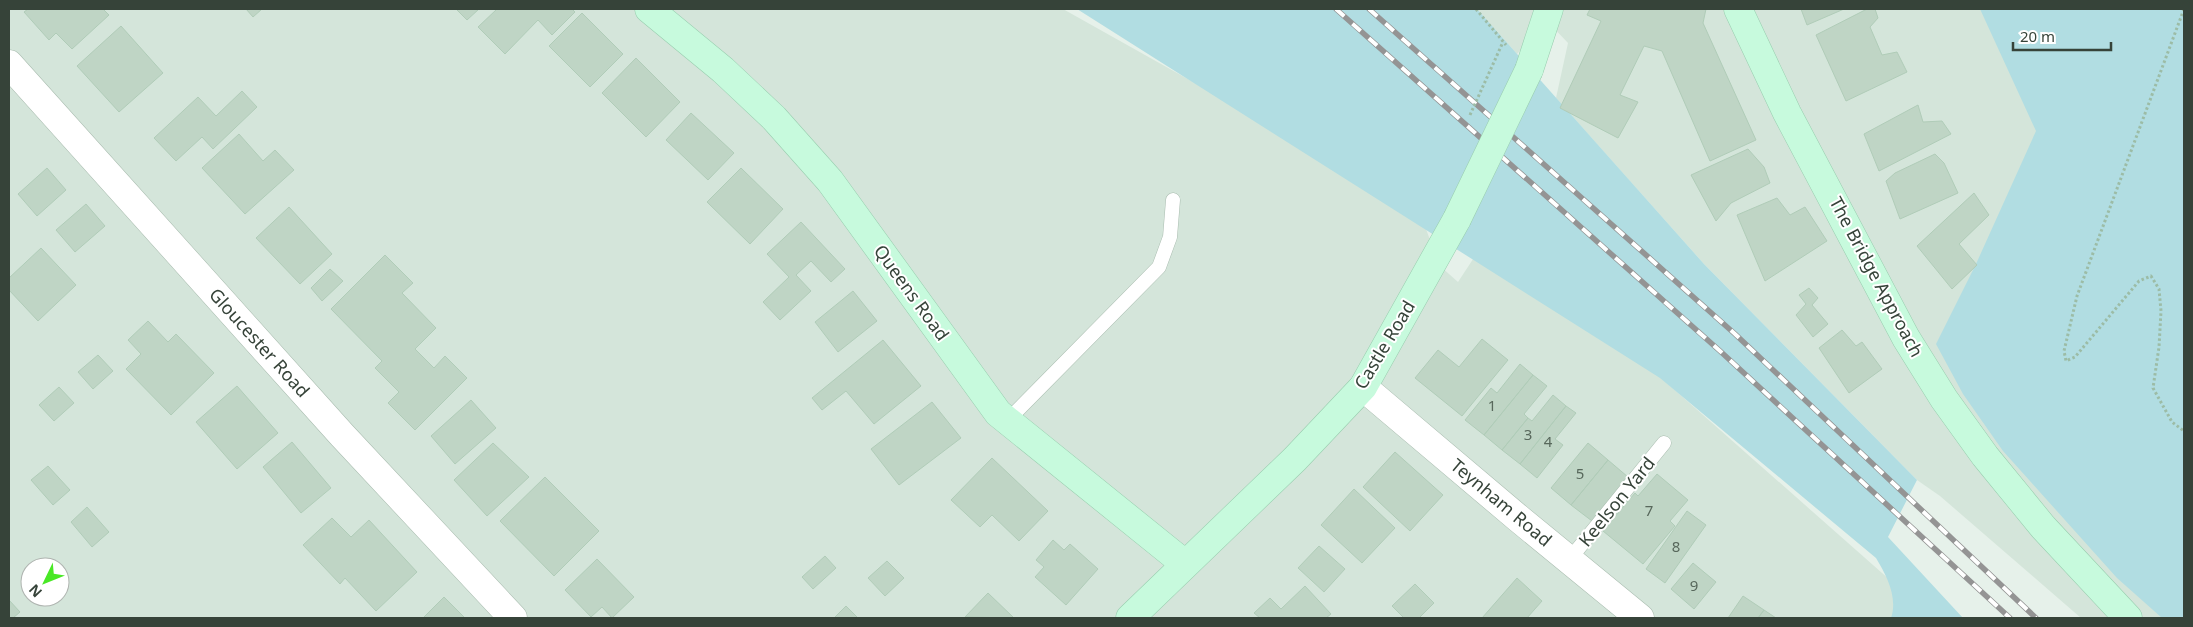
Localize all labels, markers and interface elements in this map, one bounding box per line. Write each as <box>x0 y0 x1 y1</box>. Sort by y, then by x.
scale bar <box>2013 20 2110 52</box>
text: 20 m <box>2020 26 2055 46</box>
street label: The Bridge Approach <box>1824 192 1929 361</box>
street label: Queens Road <box>869 240 955 345</box>
street label: Gloucester Road <box>204 283 315 402</box>
street label: Castle Road <box>1348 296 1420 393</box>
house number: 1 <box>1488 395 1496 415</box>
house number: 3 <box>1524 424 1532 444</box>
house number: 4 <box>1544 431 1553 451</box>
street label: Keelson Yard <box>1573 451 1660 551</box>
street label: Teynham Road <box>1446 453 1557 552</box>
house number: 5 <box>1576 463 1584 483</box>
house number: 7 <box>1645 500 1653 520</box>
house number: 8 <box>1672 536 1680 556</box>
north arrow <box>20 557 70 607</box>
house number: 9 <box>1690 575 1698 595</box>
text: N <box>24 581 46 602</box>

